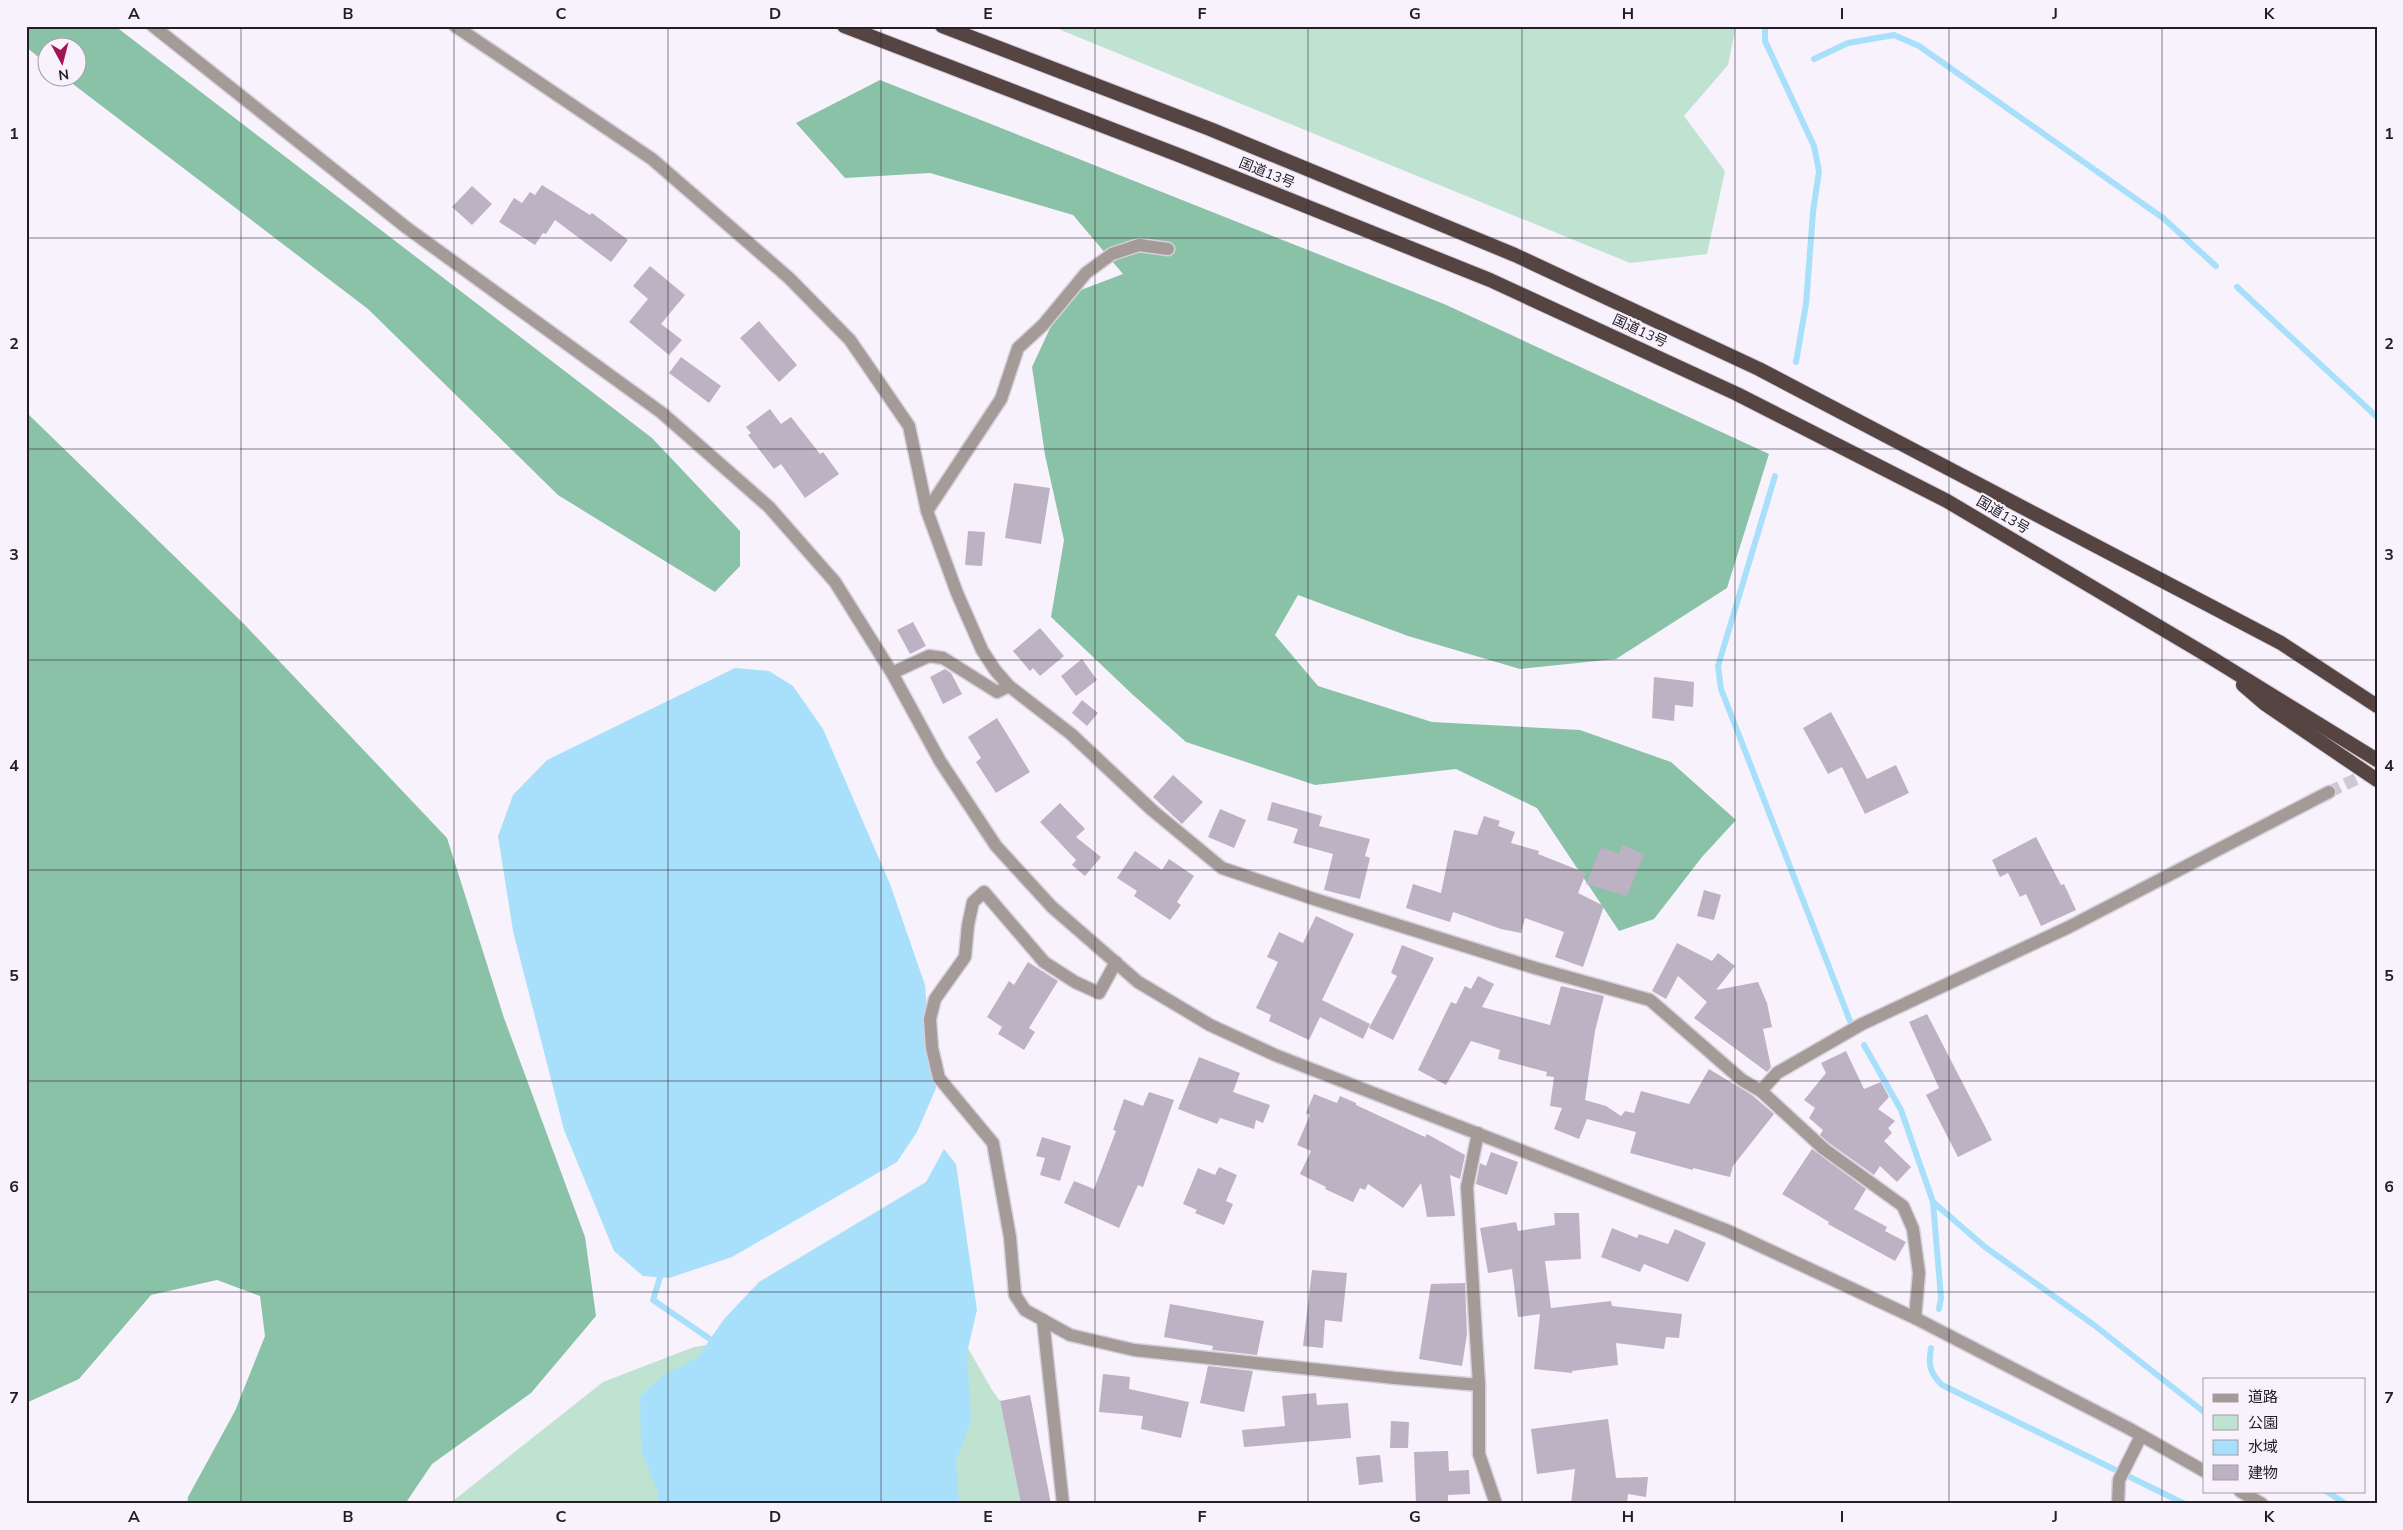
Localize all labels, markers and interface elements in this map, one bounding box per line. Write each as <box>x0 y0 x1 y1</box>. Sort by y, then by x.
text: A <box>128 3 140 25</box>
text: B <box>342 3 354 25</box>
text: C <box>556 3 567 25</box>
text: D <box>769 3 781 25</box>
text: E <box>983 3 993 25</box>
text: F <box>1198 3 1207 25</box>
text: G <box>1409 3 1421 25</box>
text: H <box>1622 3 1634 25</box>
text: I <box>1840 3 1844 25</box>
text: J <box>2051 3 2058 25</box>
text: K <box>2264 3 2276 25</box>
north arrow <box>38 38 88 88</box>
text: N <box>57 64 70 84</box>
text: 1 <box>9 123 19 145</box>
text: 1 <box>2384 123 2394 145</box>
street label: 国道13号 <box>1236 153 1298 193</box>
street label: 国道13号 <box>1609 310 1671 352</box>
text: 2 <box>9 333 19 355</box>
text: 2 <box>2384 333 2394 355</box>
street label: 国道13号 <box>1973 492 2033 538</box>
text: 3 <box>9 544 19 566</box>
text: 3 <box>2384 544 2394 566</box>
text: 4 <box>9 755 19 777</box>
text: 4 <box>2384 755 2394 777</box>
text: 5 <box>9 965 19 987</box>
text: 5 <box>2384 965 2394 987</box>
text: 6 <box>9 1176 19 1198</box>
text: 6 <box>2384 1176 2394 1198</box>
legend <box>2203 1378 2366 1492</box>
text: 7 <box>9 1387 19 1409</box>
text: 道路 <box>2248 1387 2278 1407</box>
text: 7 <box>2384 1387 2394 1409</box>
text: 公園 <box>2248 1413 2278 1433</box>
text: 水域 <box>2248 1437 2278 1457</box>
text: 建物 <box>2248 1463 2278 1483</box>
text: A <box>128 1506 140 1528</box>
text: B <box>342 1506 354 1528</box>
text: C <box>556 1506 567 1528</box>
text: D <box>769 1506 781 1528</box>
text: E <box>983 1506 993 1528</box>
text: F <box>1198 1506 1207 1528</box>
text: G <box>1409 1506 1421 1528</box>
text: H <box>1622 1506 1634 1528</box>
text: I <box>1840 1506 1844 1528</box>
text: J <box>2051 1506 2058 1528</box>
text: K <box>2264 1506 2276 1528</box>

